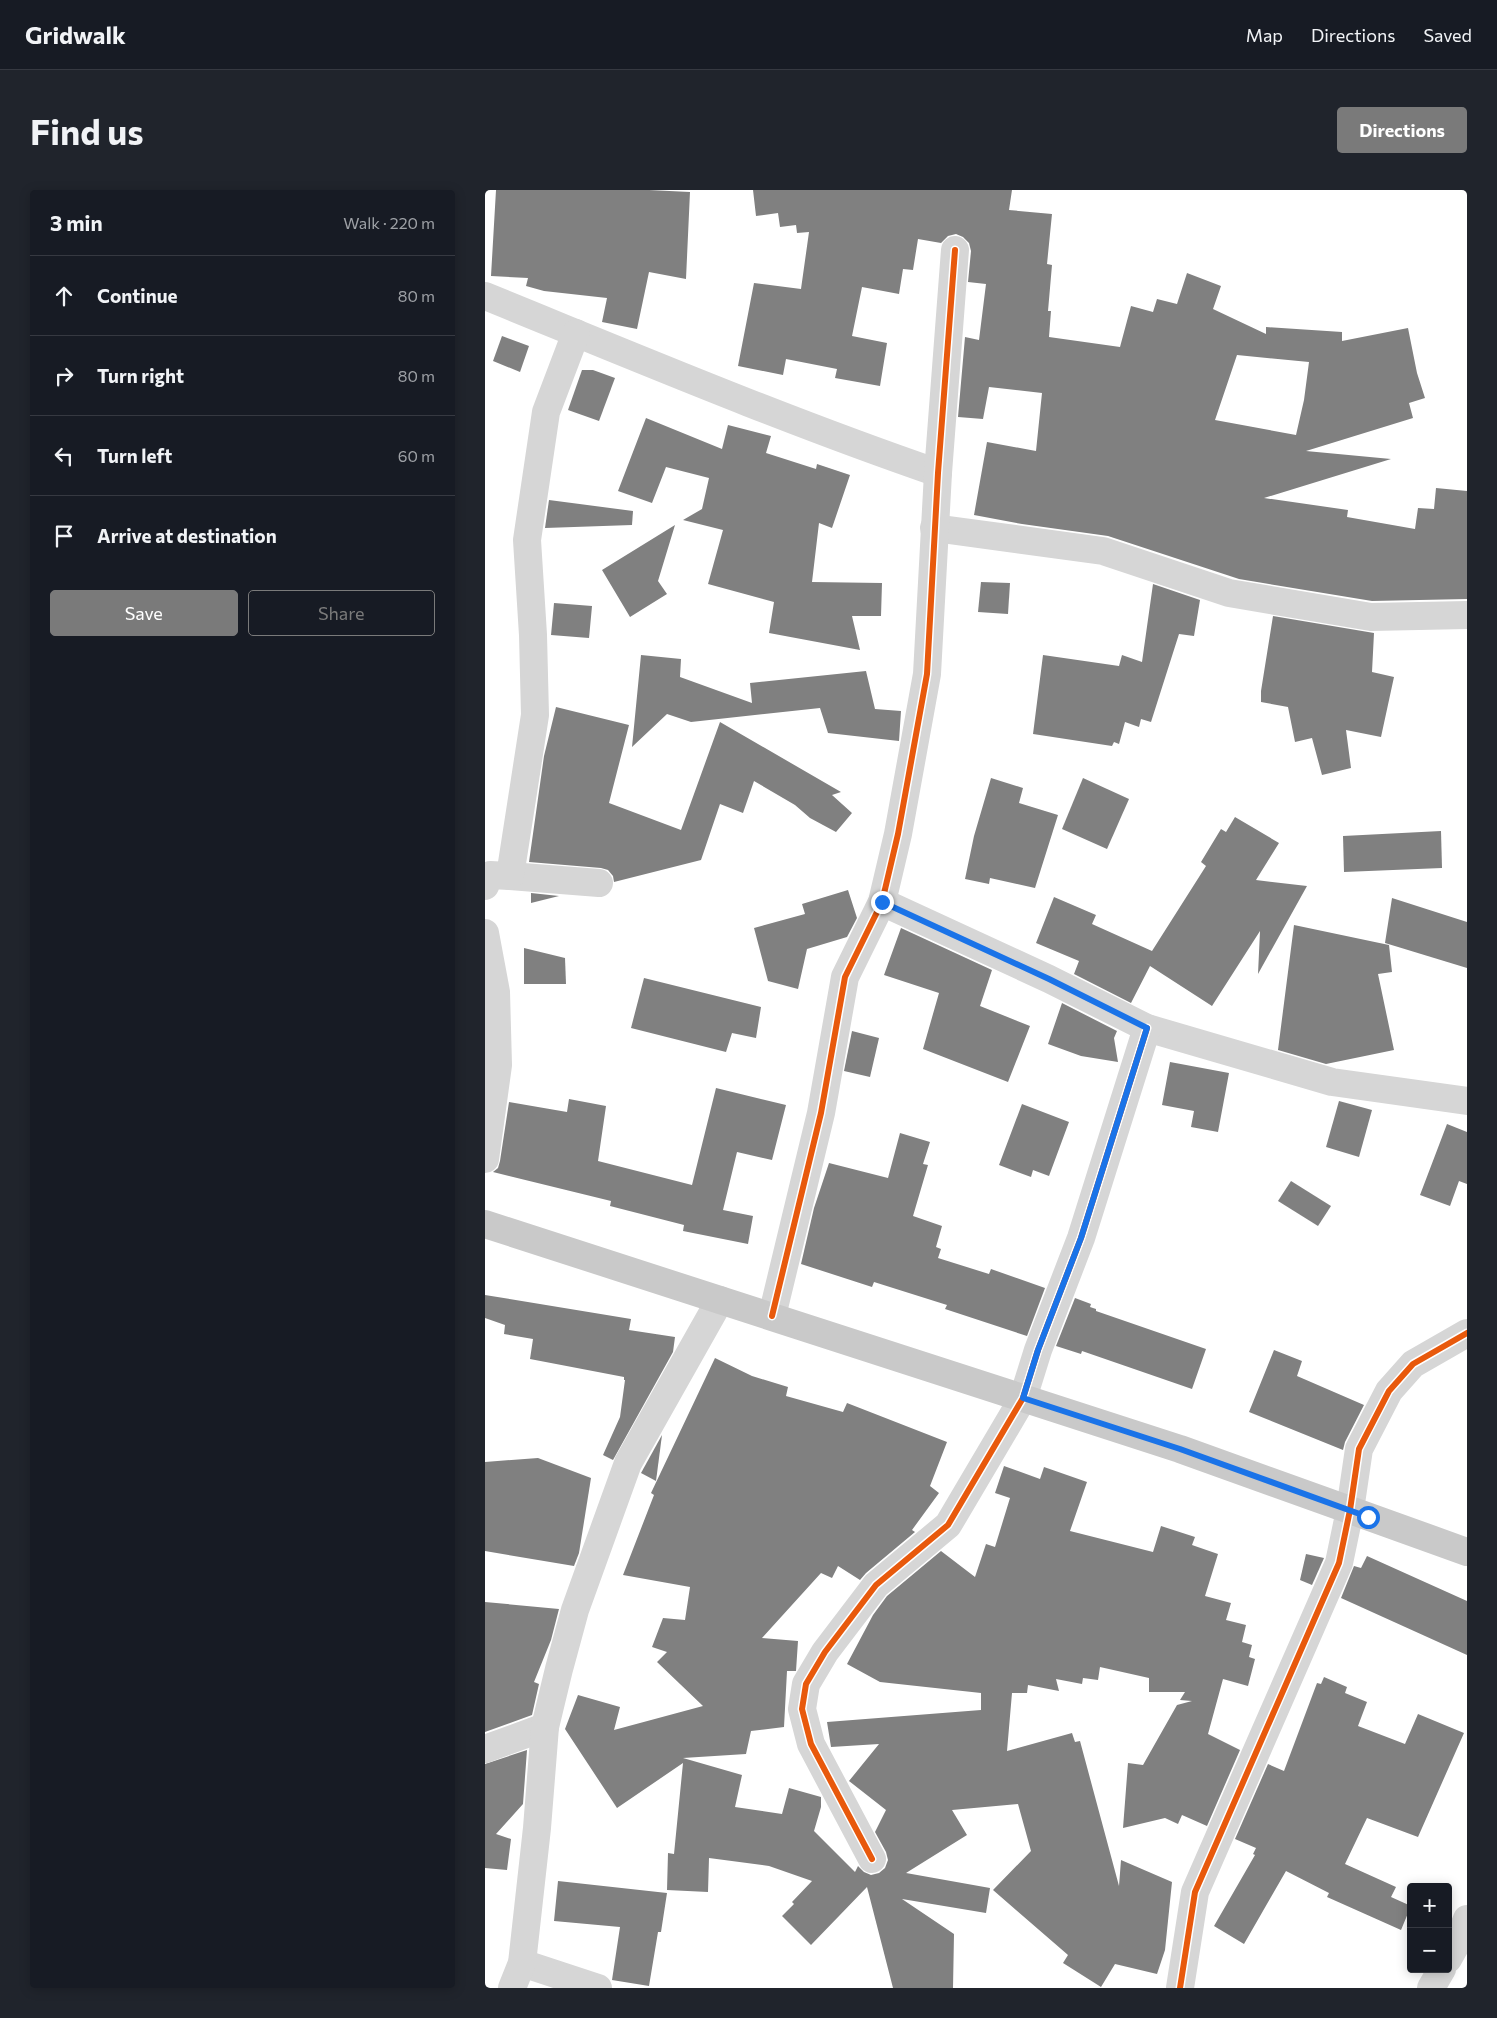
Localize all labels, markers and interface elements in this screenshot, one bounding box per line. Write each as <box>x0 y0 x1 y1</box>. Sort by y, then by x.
text: Gridwalk <box>25 20 126 49</box>
text: Map <box>1246 24 1283 46</box>
text: Directions <box>1311 24 1395 46</box>
text: Saved <box>1423 24 1472 46</box>
button: Directions <box>1337 107 1467 153</box>
text: Find us <box>30 109 144 152</box>
text: 3 min <box>50 210 103 235</box>
text: Walk · 220 m <box>343 213 435 232</box>
icon: ahead <box>50 282 78 310</box>
text: Continue <box>97 284 177 307</box>
text: 80 m <box>398 286 435 305</box>
icon: right <box>50 362 78 390</box>
text: Turn right <box>97 364 184 387</box>
text: 80 m <box>398 366 435 385</box>
icon: left <box>50 442 78 470</box>
text: Turn left <box>97 444 172 467</box>
text: 60 m <box>398 446 435 465</box>
icon: arrive <box>50 522 78 550</box>
text: Arrive at destination <box>97 524 277 547</box>
button: Save <box>50 590 238 636</box>
button: Share <box>248 590 435 636</box>
route end <box>871 891 894 914</box>
route start <box>1357 1506 1380 1529</box>
map controls <box>1407 1883 1452 1973</box>
button: + <box>1407 1883 1452 1928</box>
button: − <box>1407 1928 1452 1973</box>

